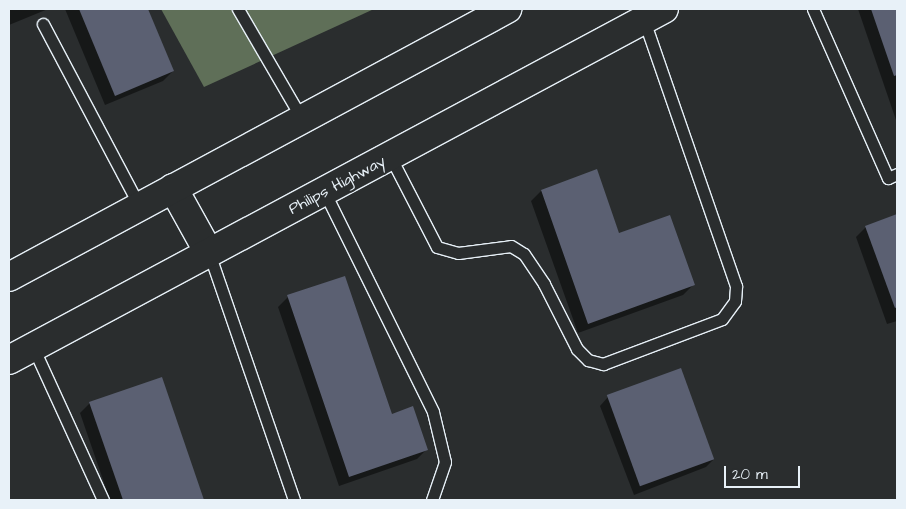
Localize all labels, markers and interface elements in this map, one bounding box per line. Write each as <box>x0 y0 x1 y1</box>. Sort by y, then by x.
street label: Philips Highway <box>285 151 389 219</box>
scale bar <box>726 456 802 488</box>
text: 20 m <box>732 464 768 485</box>

